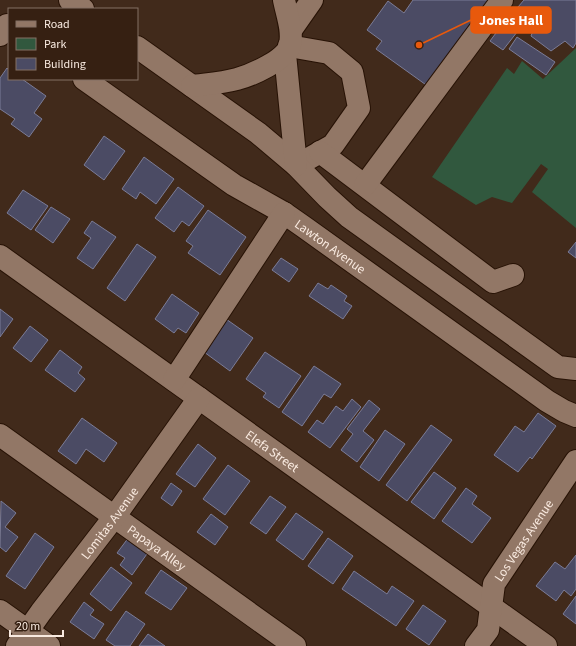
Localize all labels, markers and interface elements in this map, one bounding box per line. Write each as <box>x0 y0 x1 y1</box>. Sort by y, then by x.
callout: Jones Hall <box>471 7 551 33</box>
legend <box>8 8 138 80</box>
text: Jones Hall <box>479 11 543 31</box>
text: Road <box>44 16 70 33</box>
text: Park <box>44 36 66 53</box>
text: Building <box>44 56 86 73</box>
street label: Lawton Avenue <box>291 215 369 278</box>
street label: Elefa Street <box>242 426 303 477</box>
street label: Lomitas Avenue <box>77 483 143 563</box>
street label: Los Vegas Avenue <box>490 496 558 585</box>
street label: Papaya Alley <box>123 521 189 575</box>
scale bar <box>10 612 63 638</box>
text: 20 m <box>16 618 40 635</box>

